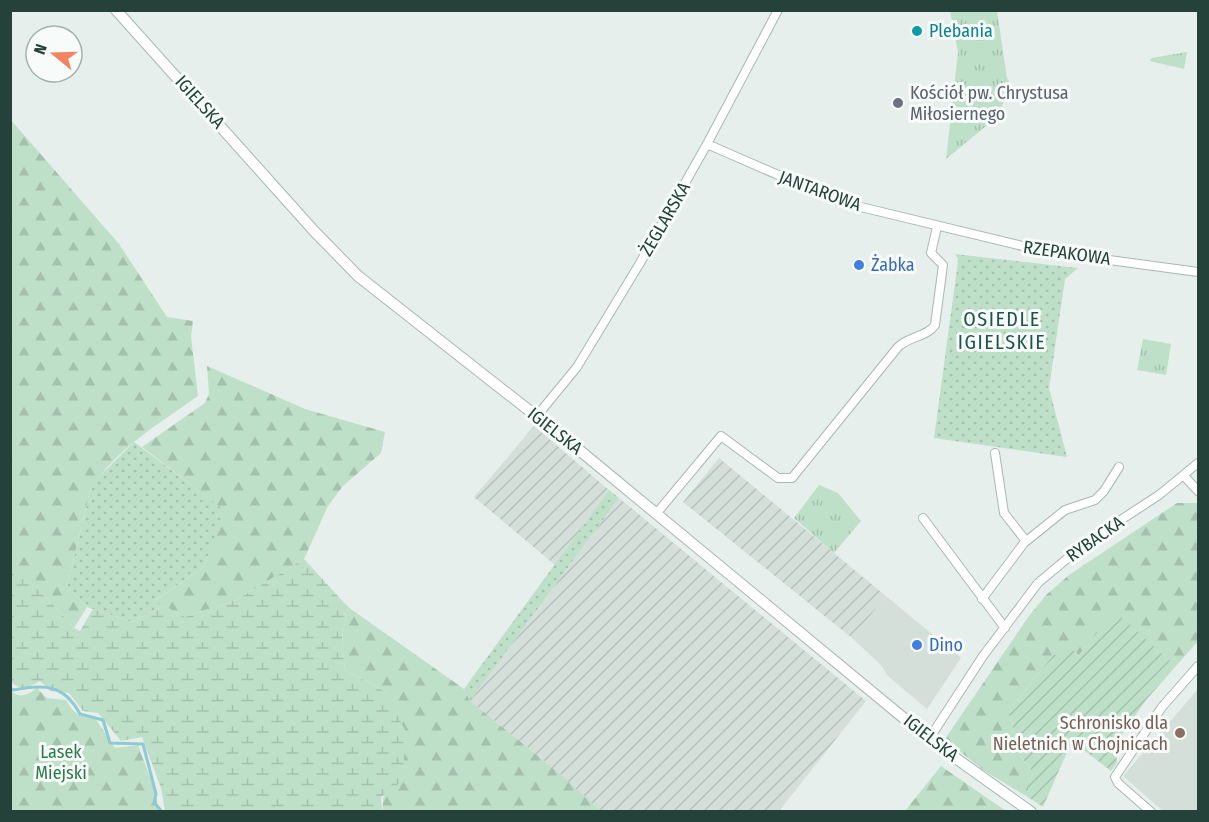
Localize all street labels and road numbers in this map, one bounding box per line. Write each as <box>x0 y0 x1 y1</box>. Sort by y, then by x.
street label: IGIELSKA <box>170 71 230 133</box>
street label: JANTAROWA <box>776 166 865 216</box>
street label: ŻEGLARSKA <box>635 178 695 260</box>
street label: RZEPAKOWA <box>1022 236 1113 270</box>
street label: IGIELSKA <box>523 403 587 460</box>
street label: RYBACKA <box>1062 511 1129 567</box>
street label: IGIELSKA <box>899 710 963 767</box>

